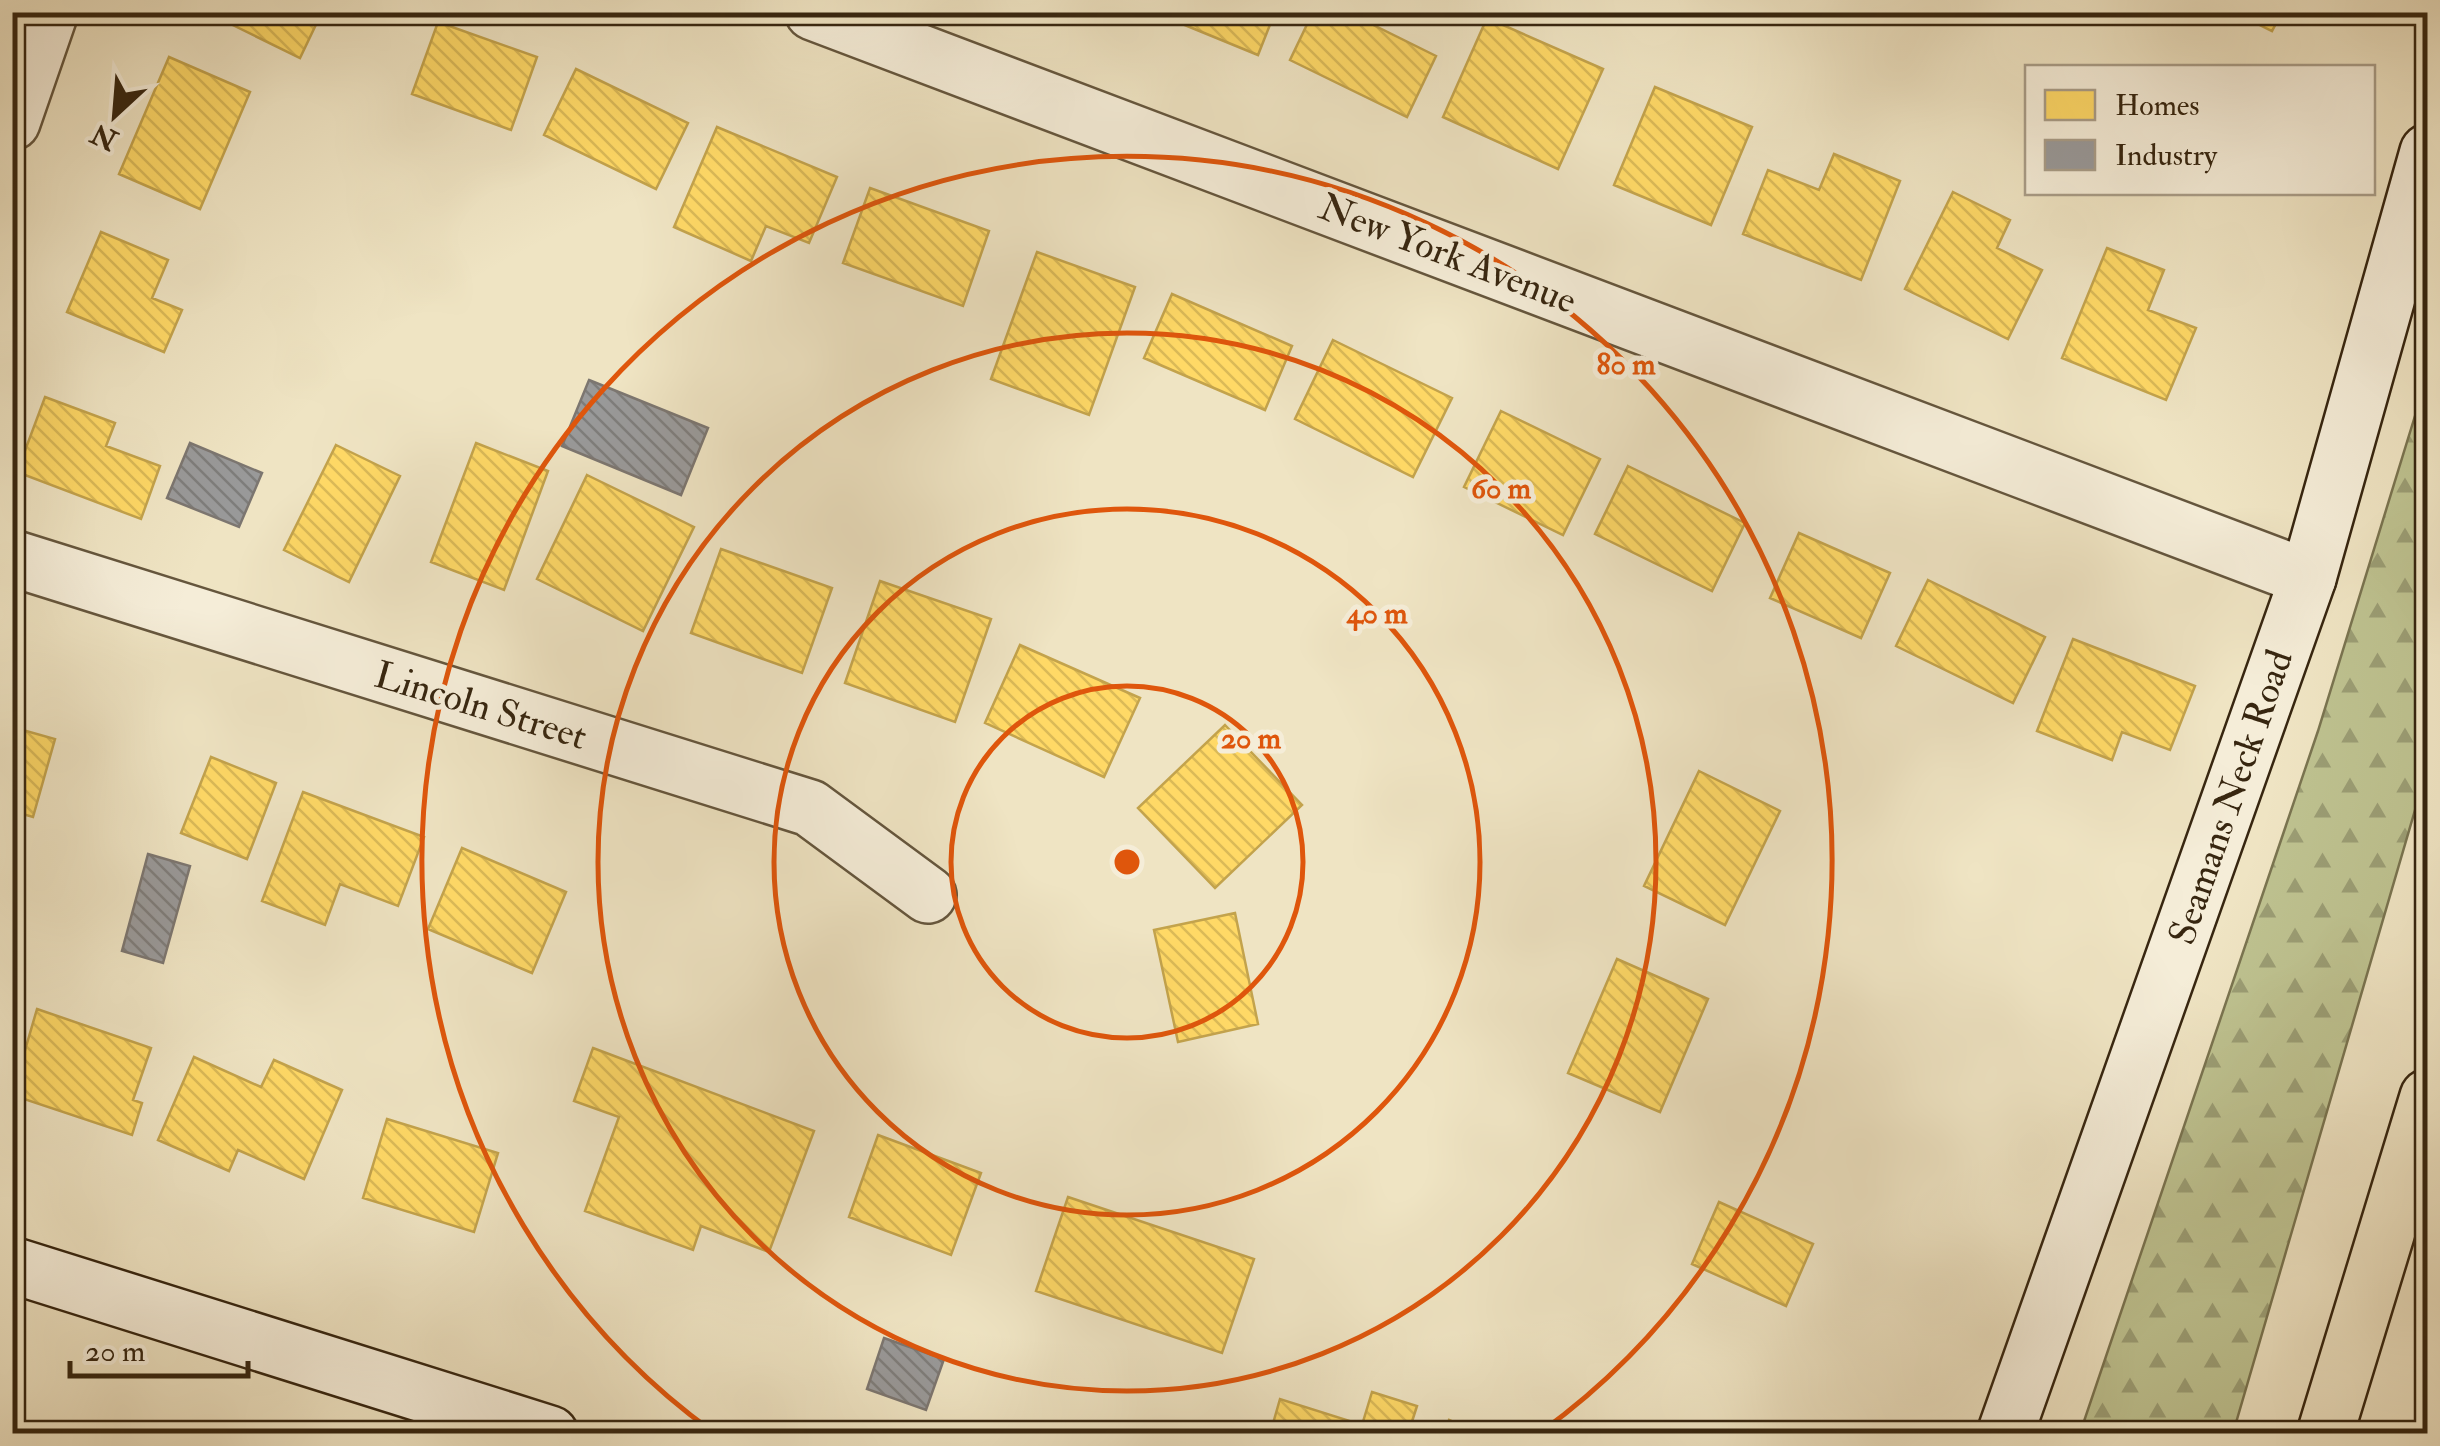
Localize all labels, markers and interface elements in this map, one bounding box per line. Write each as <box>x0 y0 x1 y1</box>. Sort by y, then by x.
north arrow <box>65 65 165 165</box>
legend <box>2025 65 2375 195</box>
text: Homes <box>2115 87 2200 124</box>
text: N <box>85 114 125 158</box>
text: Industry <box>2115 137 2218 174</box>
street label: New York Avenue <box>1312 183 1583 325</box>
text: 80 m <box>1596 346 1656 383</box>
text: 60 m <box>1471 470 1532 507</box>
text: 40 m <box>1345 595 1408 632</box>
street label: Seamans Neck Road <box>2158 643 2304 951</box>
street label: Lincoln Street <box>369 651 593 761</box>
text: 20 m <box>1221 720 1282 757</box>
centre of rings <box>1109 844 1145 880</box>
scale bar <box>70 1316 248 1378</box>
text: 20 m <box>85 1333 145 1370</box>

